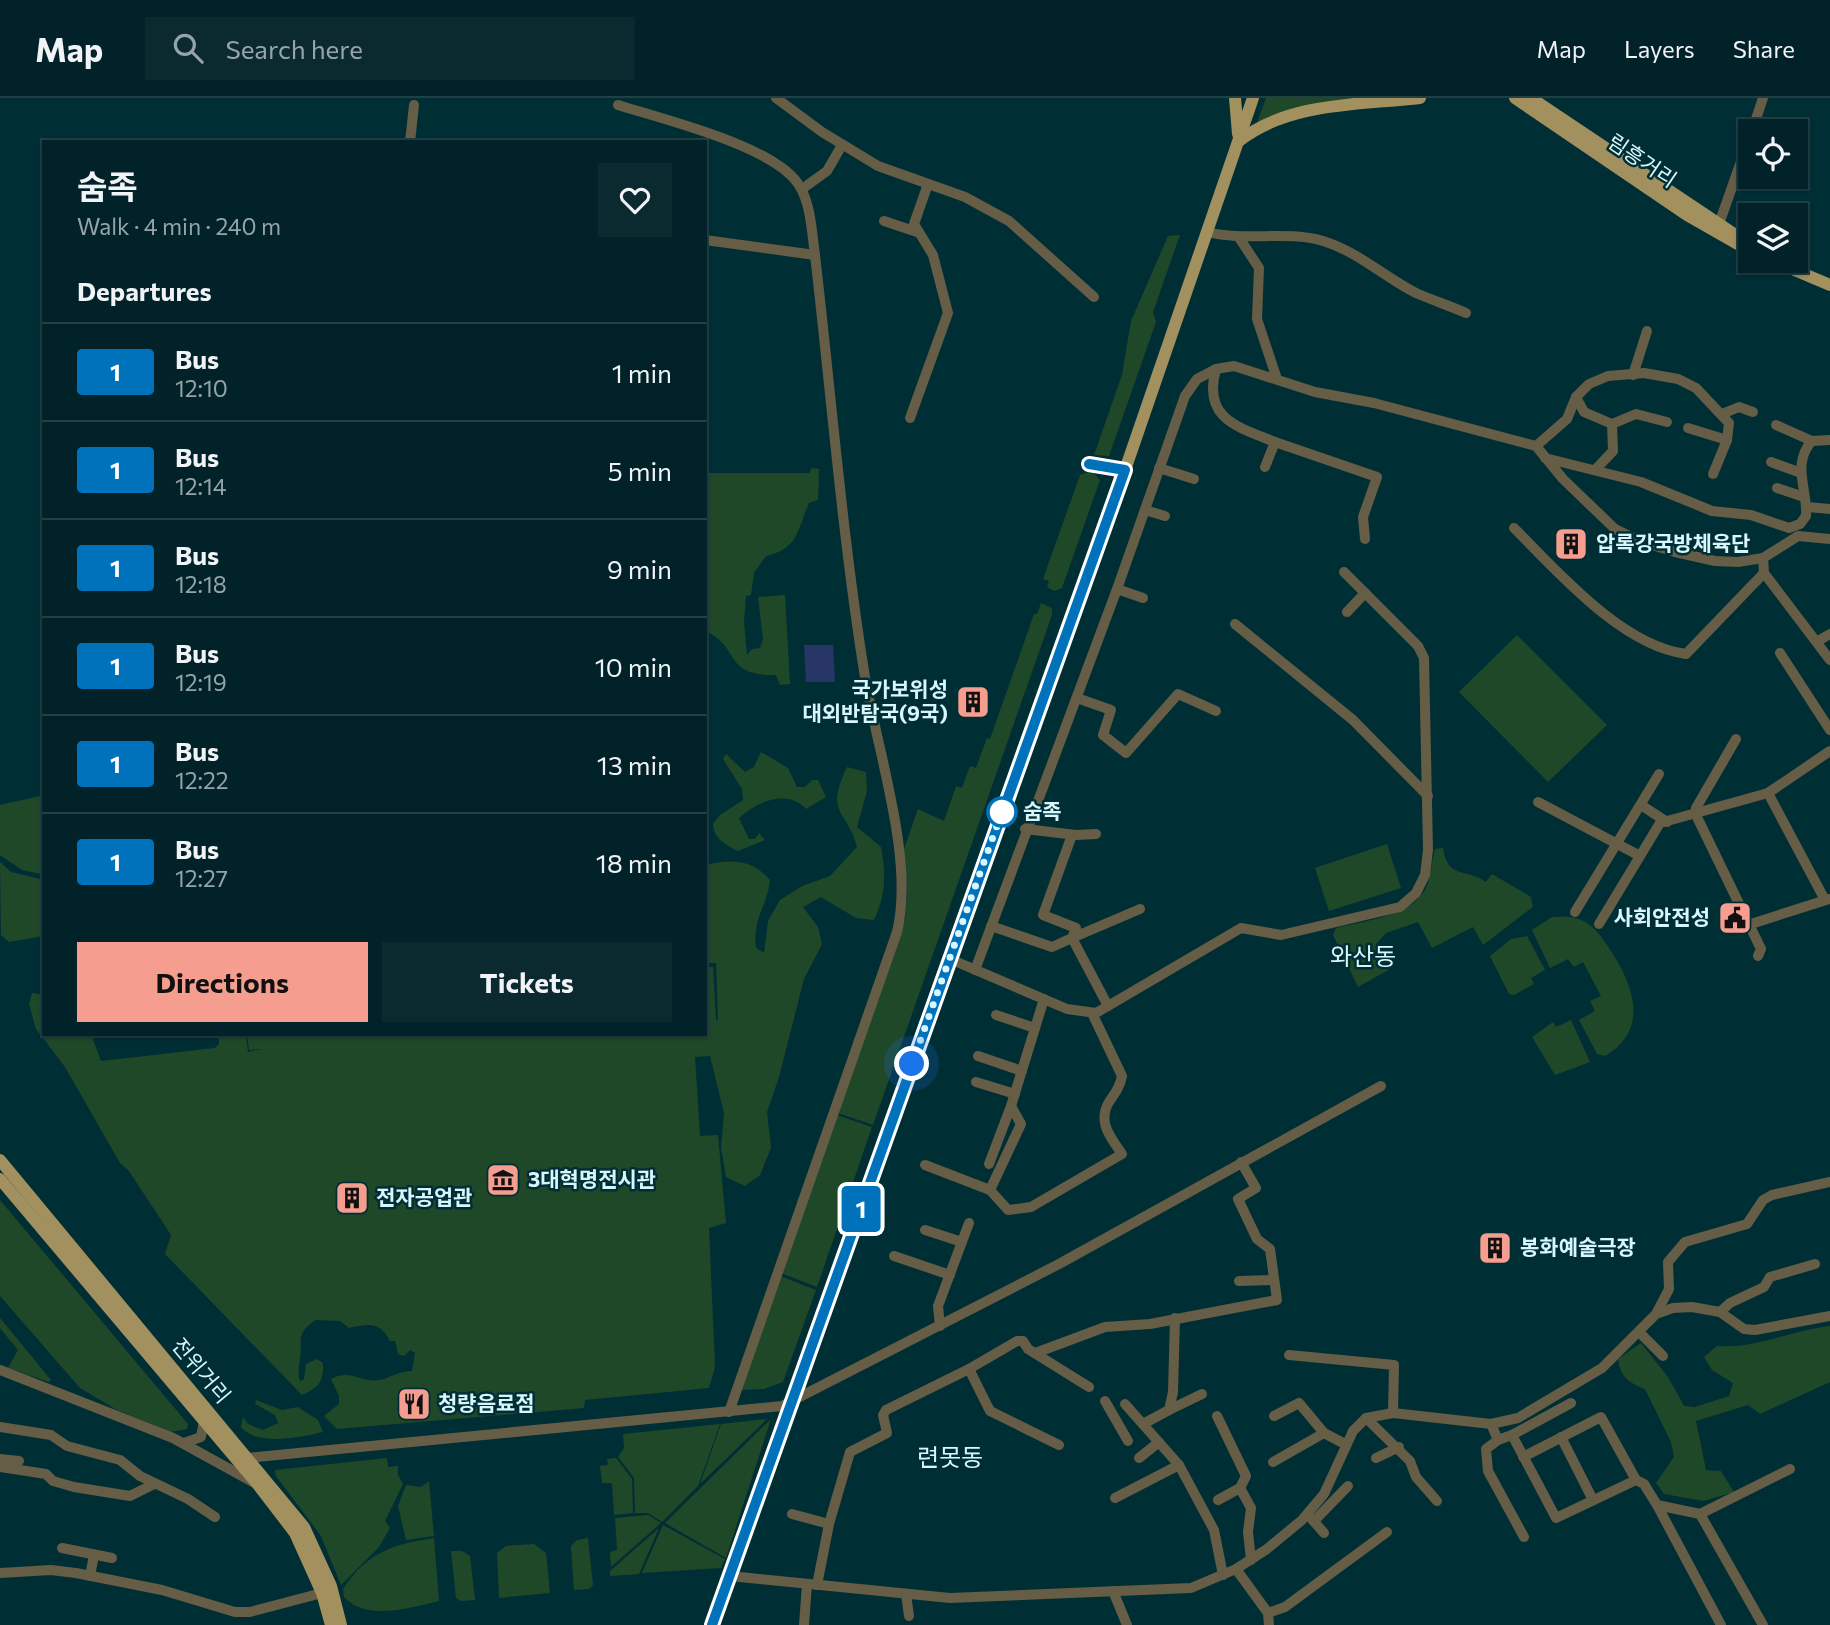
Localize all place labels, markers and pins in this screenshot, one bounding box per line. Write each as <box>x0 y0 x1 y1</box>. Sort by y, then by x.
building icon: 압록강국방체육단 <box>1552 525 1590 563</box>
place label: 압록강국방체육단 <box>1596 530 1751 555</box>
place label: 국가보위성 대외반탐국(9국) <box>802 676 948 725</box>
building icon: 국가보위성 대외반탐국(9국) <box>954 683 992 721</box>
marker: 숨족 <box>987 797 1017 827</box>
place label: 숨족 <box>1023 798 1062 823</box>
public building icon: 사회안전성 <box>1716 899 1754 937</box>
place label: 사회안전성 <box>1613 904 1710 929</box>
museum icon: 3대혁명전시관 <box>484 1161 522 1199</box>
place label: 3대혁명전시관 <box>528 1166 656 1191</box>
building icon: 전자공업관 <box>333 1179 371 1217</box>
place label: 전자공업관 <box>376 1184 473 1209</box>
building icon: 봉화예술극장 <box>1476 1229 1514 1267</box>
place label: 봉화예술극장 <box>1520 1234 1636 1259</box>
restaurant icon: 청량음료점 <box>395 1385 433 1423</box>
place label: 청량음료점 <box>438 1390 535 1415</box>

